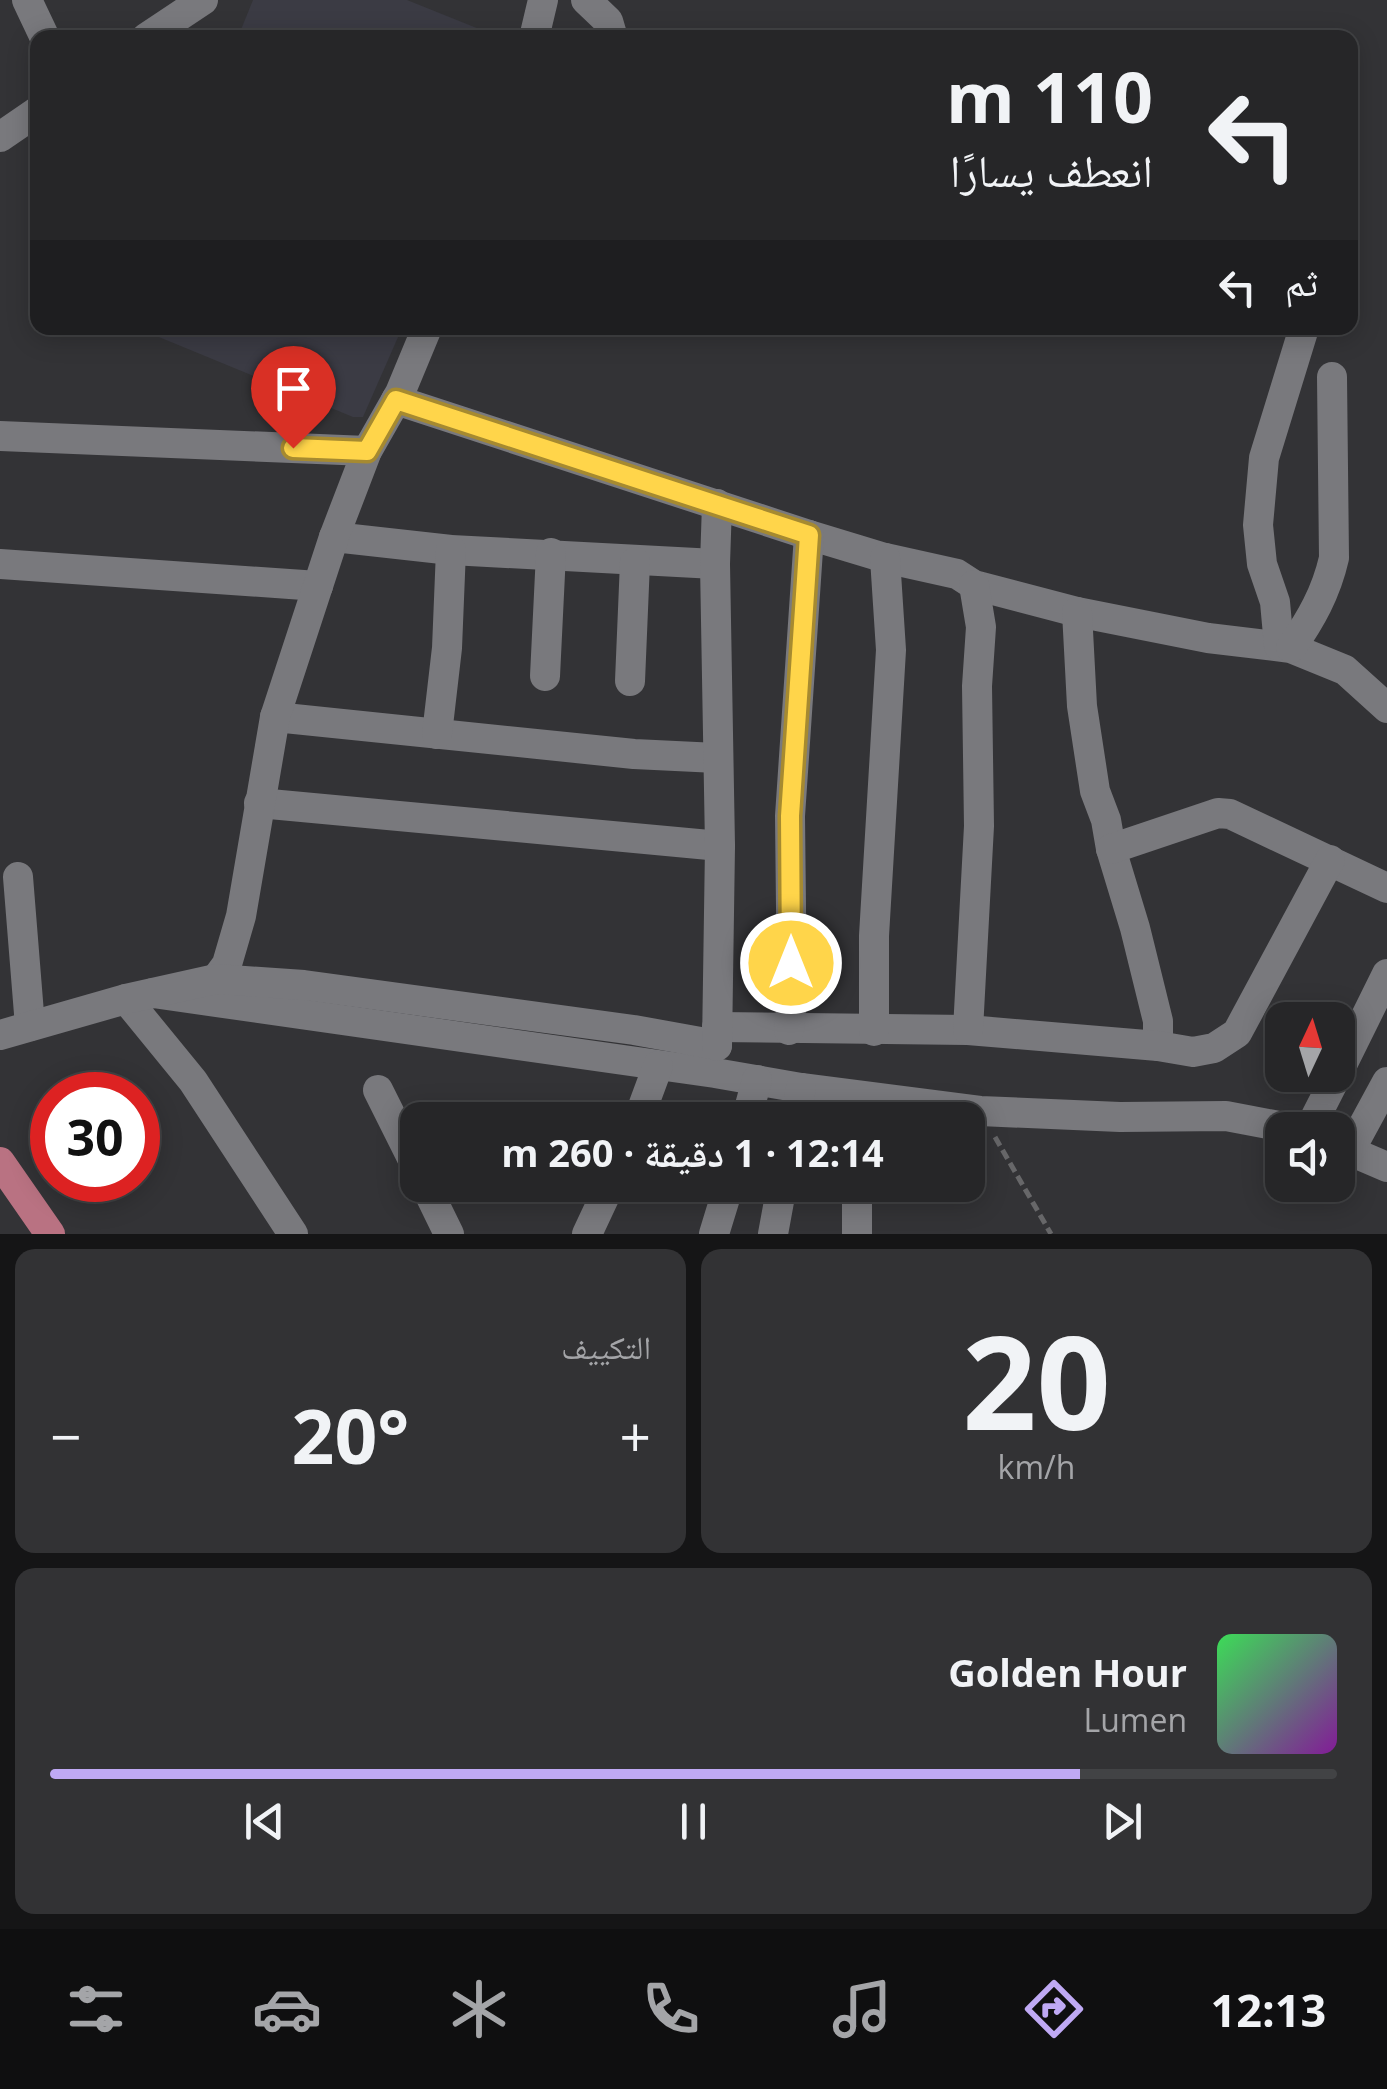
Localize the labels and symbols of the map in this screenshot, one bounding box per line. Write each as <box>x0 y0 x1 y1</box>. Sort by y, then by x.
pin <box>251 346 336 449</box>
position arrow <box>739 911 843 1015</box>
north arrow <box>1265 1002 1355 1092</box>
speed limit sign: 30 <box>30 1072 160 1202</box>

